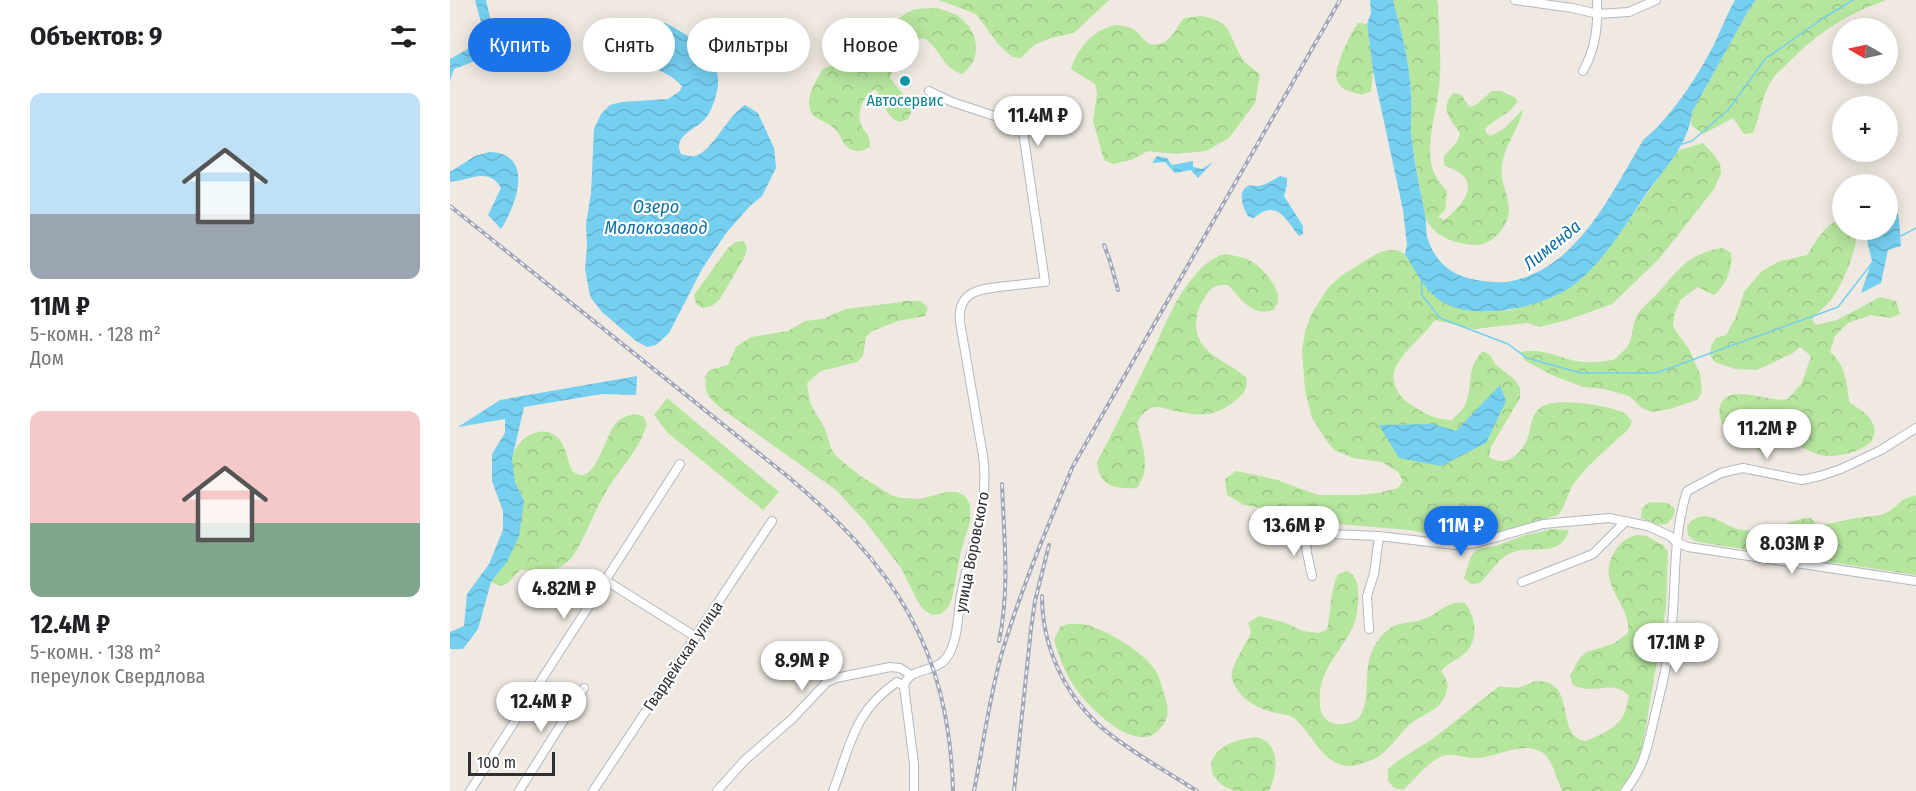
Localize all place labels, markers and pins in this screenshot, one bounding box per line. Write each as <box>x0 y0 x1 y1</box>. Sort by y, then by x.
marker: Автосервис <box>898 74 912 88</box>
place label: Автосервис <box>866 91 944 110</box>
pin: 11.4M ₽ <box>983 96 1093 147</box>
pin: 11.2M ₽ <box>1712 409 1822 460</box>
pin: 13.6M ₽ <box>1239 506 1349 557</box>
pin: 11M ₽ <box>1419 506 1503 557</box>
pin: 8.03M ₽ <box>1737 524 1847 575</box>
pin: 4.82M ₽ <box>509 569 619 620</box>
pin: 17.1M ₽ <box>1621 623 1731 674</box>
pin: 8.9M ₽ <box>753 641 851 692</box>
pin: 12.4M ₽ <box>486 682 596 733</box>

